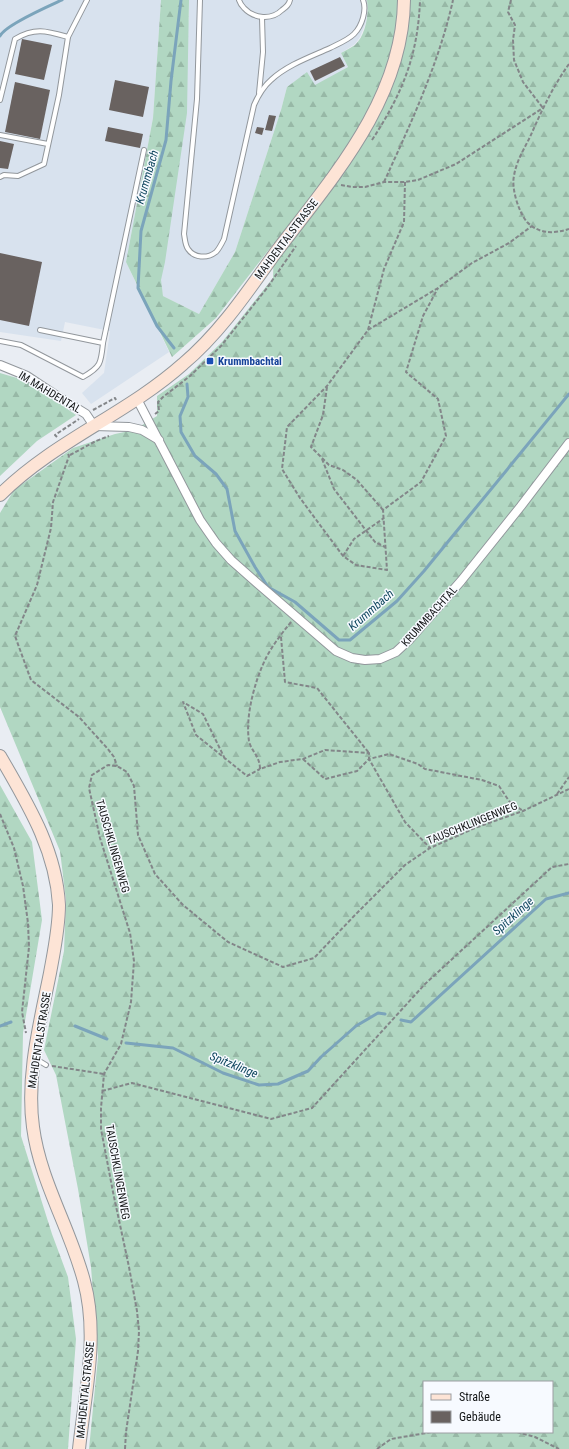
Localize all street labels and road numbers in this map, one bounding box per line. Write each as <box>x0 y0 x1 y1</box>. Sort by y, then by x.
street label: MAHDENTALSTRASSE <box>252 196 321 282</box>
street label: IM MAHDENTAL <box>16 369 83 416</box>
street label: KRUMMBACHTAL <box>399 583 460 649</box>
street label: TAUSCHKLINGENWEG <box>93 798 132 894</box>
street label: TAUSCHKLINGENWEG <box>425 799 519 848</box>
street label: MAHDENTALSTRASSE <box>25 990 54 1089</box>
street label: TAUSCHKLINGENWEG <box>103 1123 132 1221</box>
street label: MAHDENTALSTRASSE <box>74 1340 97 1439</box>

